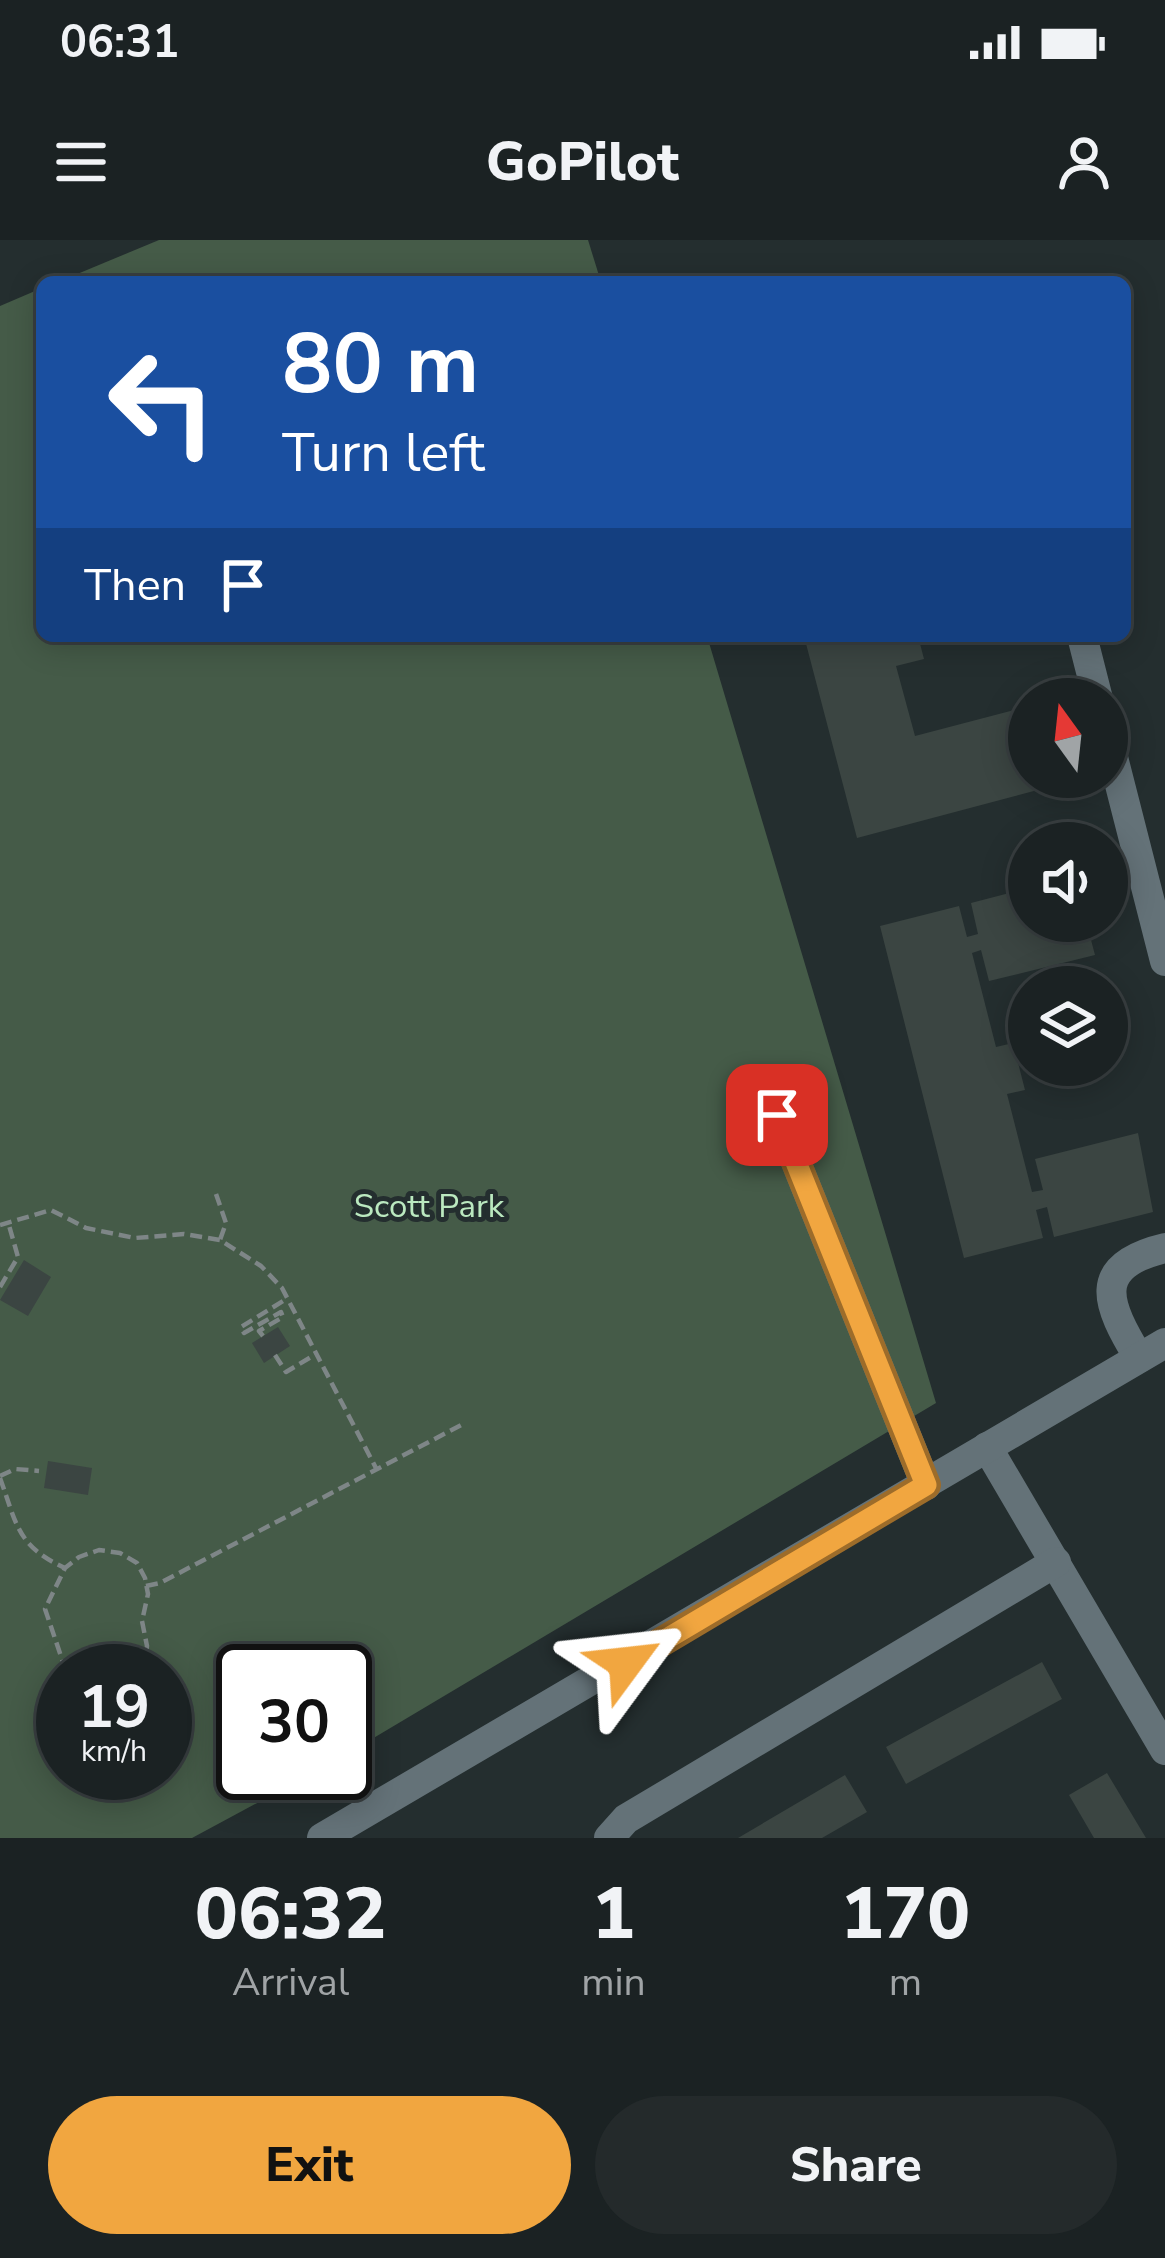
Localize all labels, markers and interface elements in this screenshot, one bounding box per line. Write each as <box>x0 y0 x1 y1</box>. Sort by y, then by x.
text: 06:31 <box>60 12 179 73</box>
text: GoPilot <box>486 125 679 199</box>
icon: menu <box>48 129 114 195</box>
icon: person <box>1051 129 1117 195</box>
text: 80 m <box>282 307 479 422</box>
icon: left <box>84 324 240 480</box>
text: Turn left <box>282 416 485 490</box>
icon: arrive <box>210 552 276 618</box>
text: Then <box>84 555 186 616</box>
north arrow <box>1008 678 1128 798</box>
map controls <box>1008 678 1128 1086</box>
button: sound <box>1008 822 1128 942</box>
button: layers <box>1008 966 1128 1086</box>
pin <box>726 1064 828 1166</box>
icon: arrive <box>744 1082 810 1148</box>
park label: Scott Park <box>354 1184 505 1229</box>
position arrow <box>563 1600 689 1726</box>
speed limit sign: 30 <box>216 1644 372 1800</box>
text: 19 <box>78 1666 150 1748</box>
text: km/h <box>81 1731 147 1772</box>
text: 06:32 <box>195 1865 386 1963</box>
text: 1 <box>592 1865 635 1963</box>
text: 170 <box>841 1865 970 1963</box>
text: Arrival <box>232 1956 349 2009</box>
text: min <box>581 1956 646 2009</box>
text: m <box>889 1956 922 2009</box>
button: Exit <box>48 2096 571 2234</box>
button: Share <box>595 2096 1117 2234</box>

